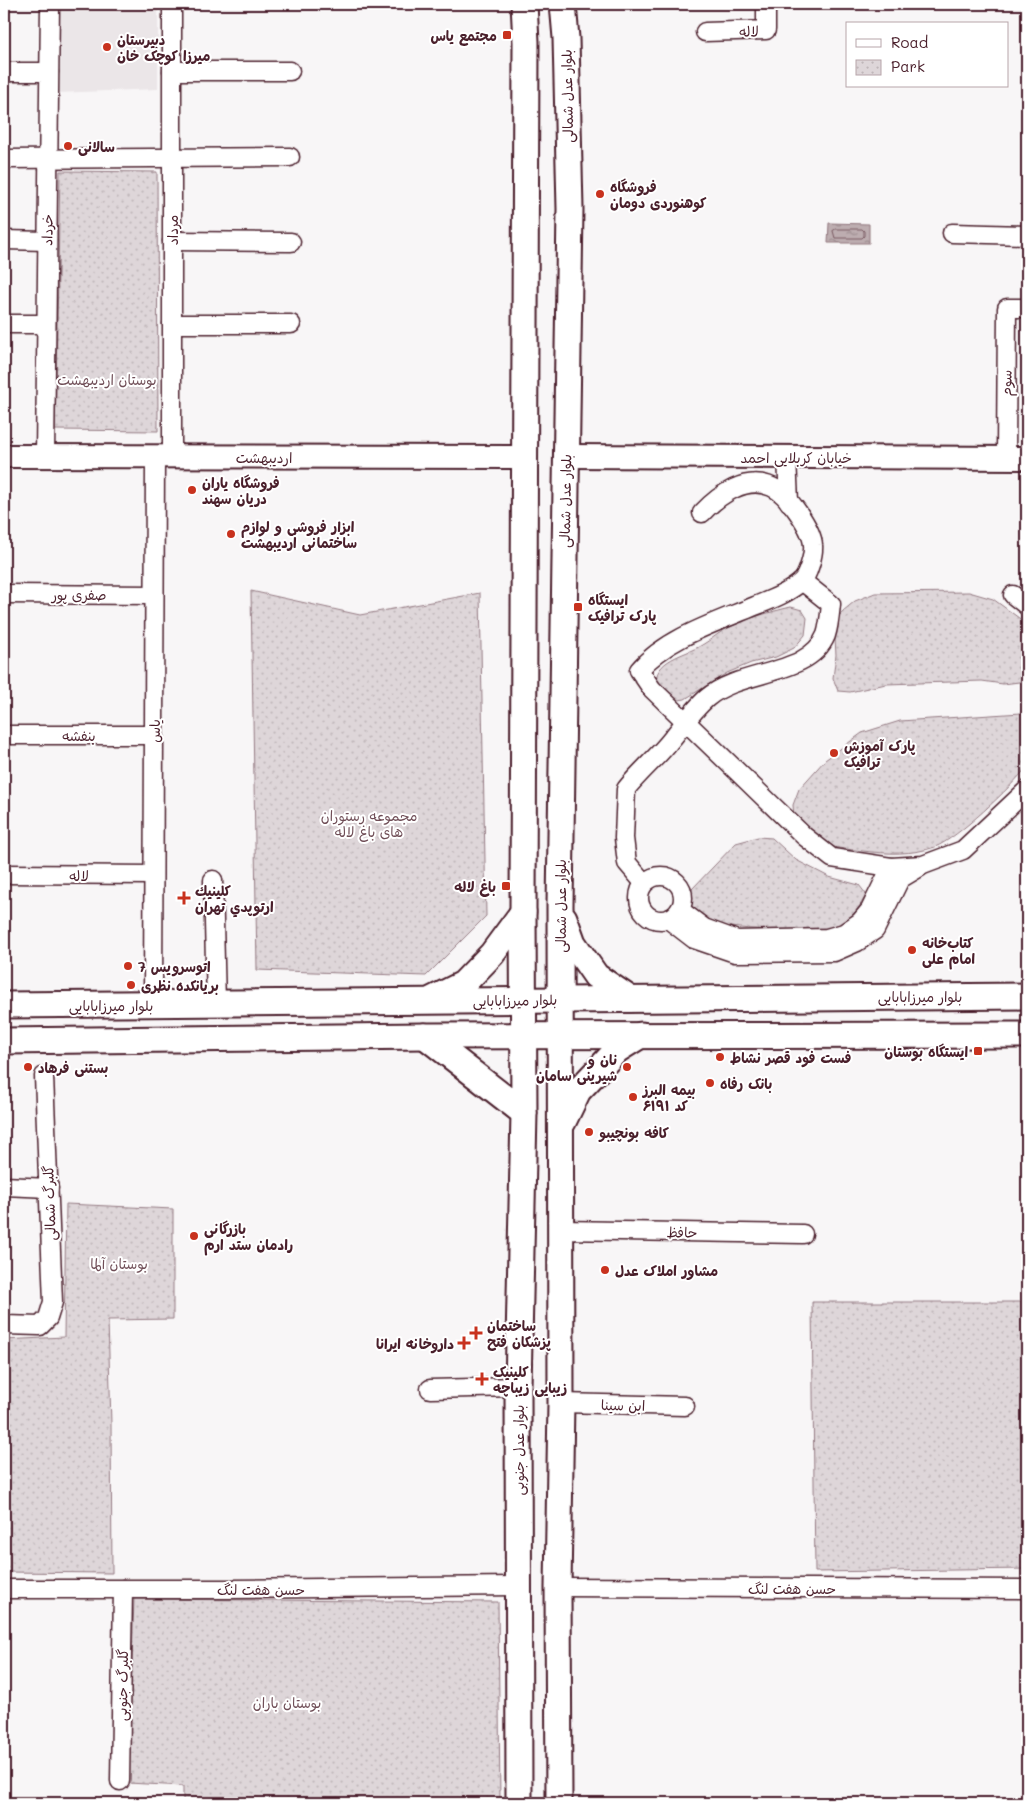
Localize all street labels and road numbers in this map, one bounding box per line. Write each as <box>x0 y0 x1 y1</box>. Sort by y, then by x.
street label: لاله <box>739 21 759 41</box>
street label: بلوار عدل شمالی <box>557 49 577 143</box>
street label: خرداد <box>37 214 57 246</box>
street label: مرداد <box>163 215 182 245</box>
street label: سوم <box>996 370 1019 397</box>
street label: اردیبهشت <box>236 448 292 467</box>
street label: خیابان کربلایی احمد <box>740 448 852 467</box>
street label: بلوار عدل شمالی <box>555 454 575 548</box>
street label: صفری پور <box>51 585 106 605</box>
street label: یاس <box>145 719 164 743</box>
street label: بنفشه <box>62 726 96 745</box>
street label: بلوار عدل شمالی <box>551 859 570 953</box>
street label: لاله <box>69 866 89 885</box>
street label: بلوار میرزابابایی <box>878 987 962 1006</box>
street label: بلوار میرزابابایی <box>472 990 558 1010</box>
street label: بلوار میرزابابایی <box>69 996 153 1015</box>
street label: گلبرگ شمالی <box>38 1165 60 1241</box>
street label: حافظ <box>666 1222 698 1242</box>
street label: ابن سینا <box>601 1395 645 1415</box>
street label: بلوار عدل جنوبی <box>509 1405 529 1495</box>
street label: حسن هفت لنگ <box>748 1579 836 1598</box>
street label: حسن هفت لنگ <box>217 1580 305 1599</box>
street label: گلبرگ جنوبی <box>112 1649 133 1721</box>

